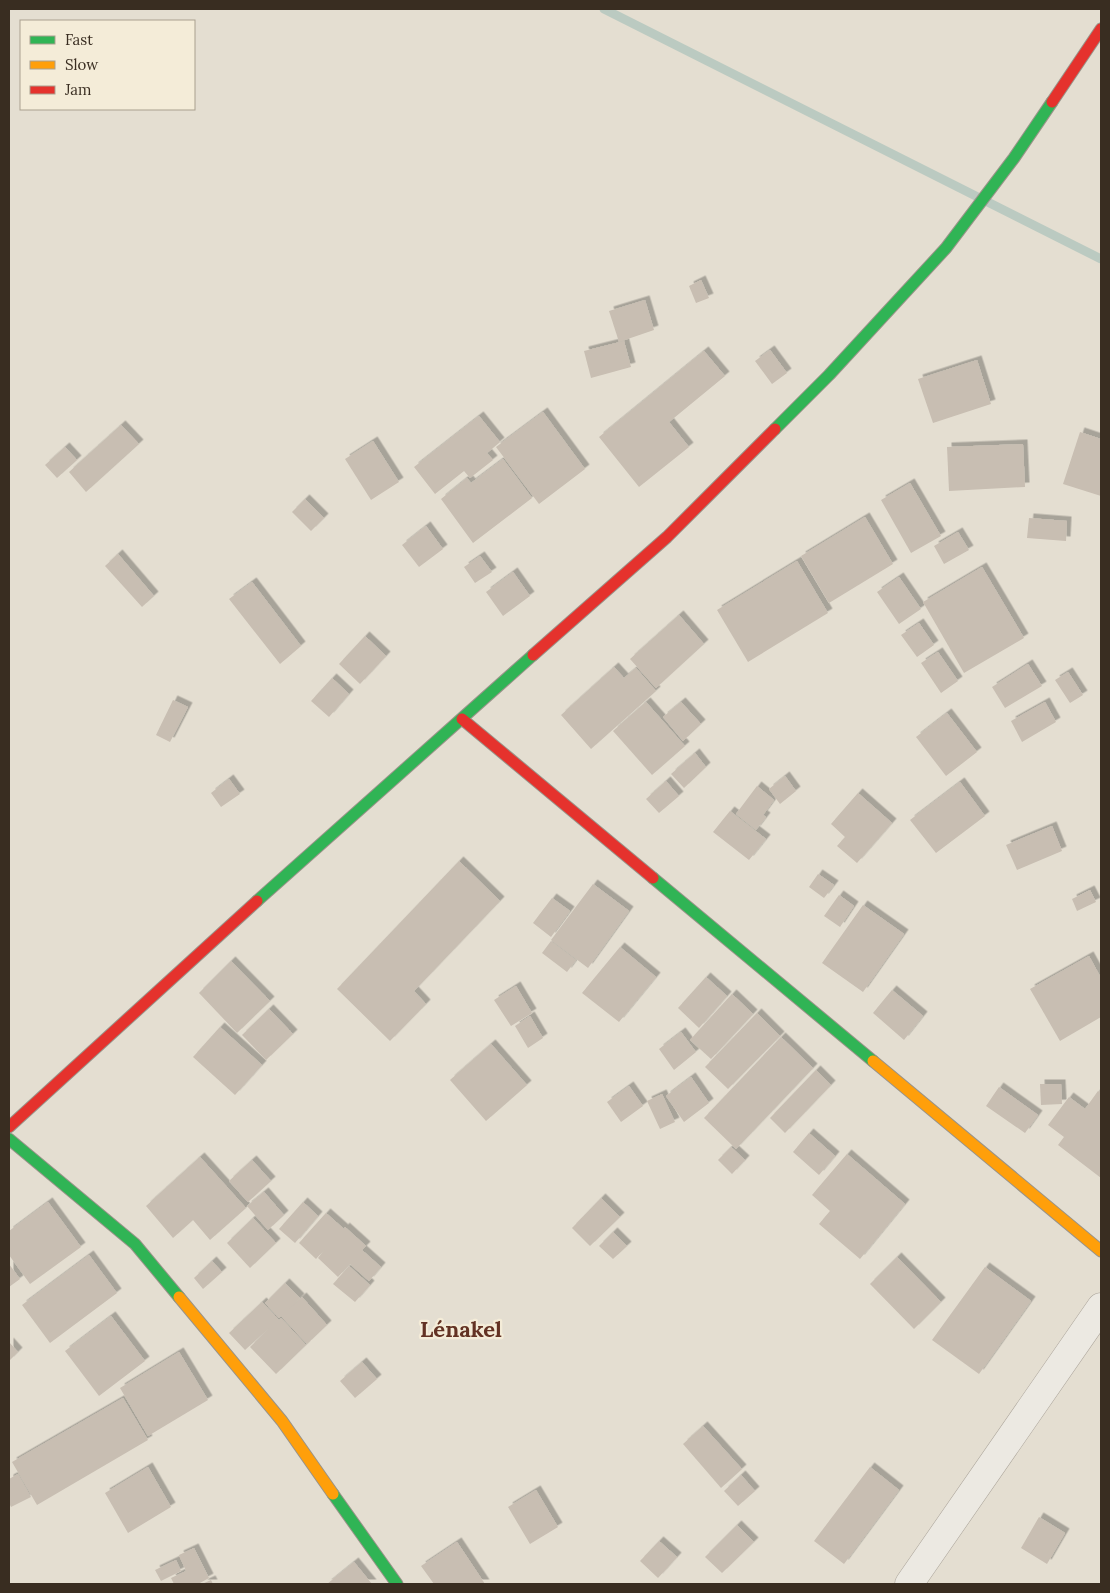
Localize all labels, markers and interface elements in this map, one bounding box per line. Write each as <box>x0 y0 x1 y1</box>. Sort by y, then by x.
legend <box>20 20 195 110</box>
text: Fast <box>65 30 93 49</box>
text: Slow <box>65 55 98 74</box>
text: Jam <box>64 80 92 99</box>
district label: Lénakel <box>420 1315 502 1343</box>

